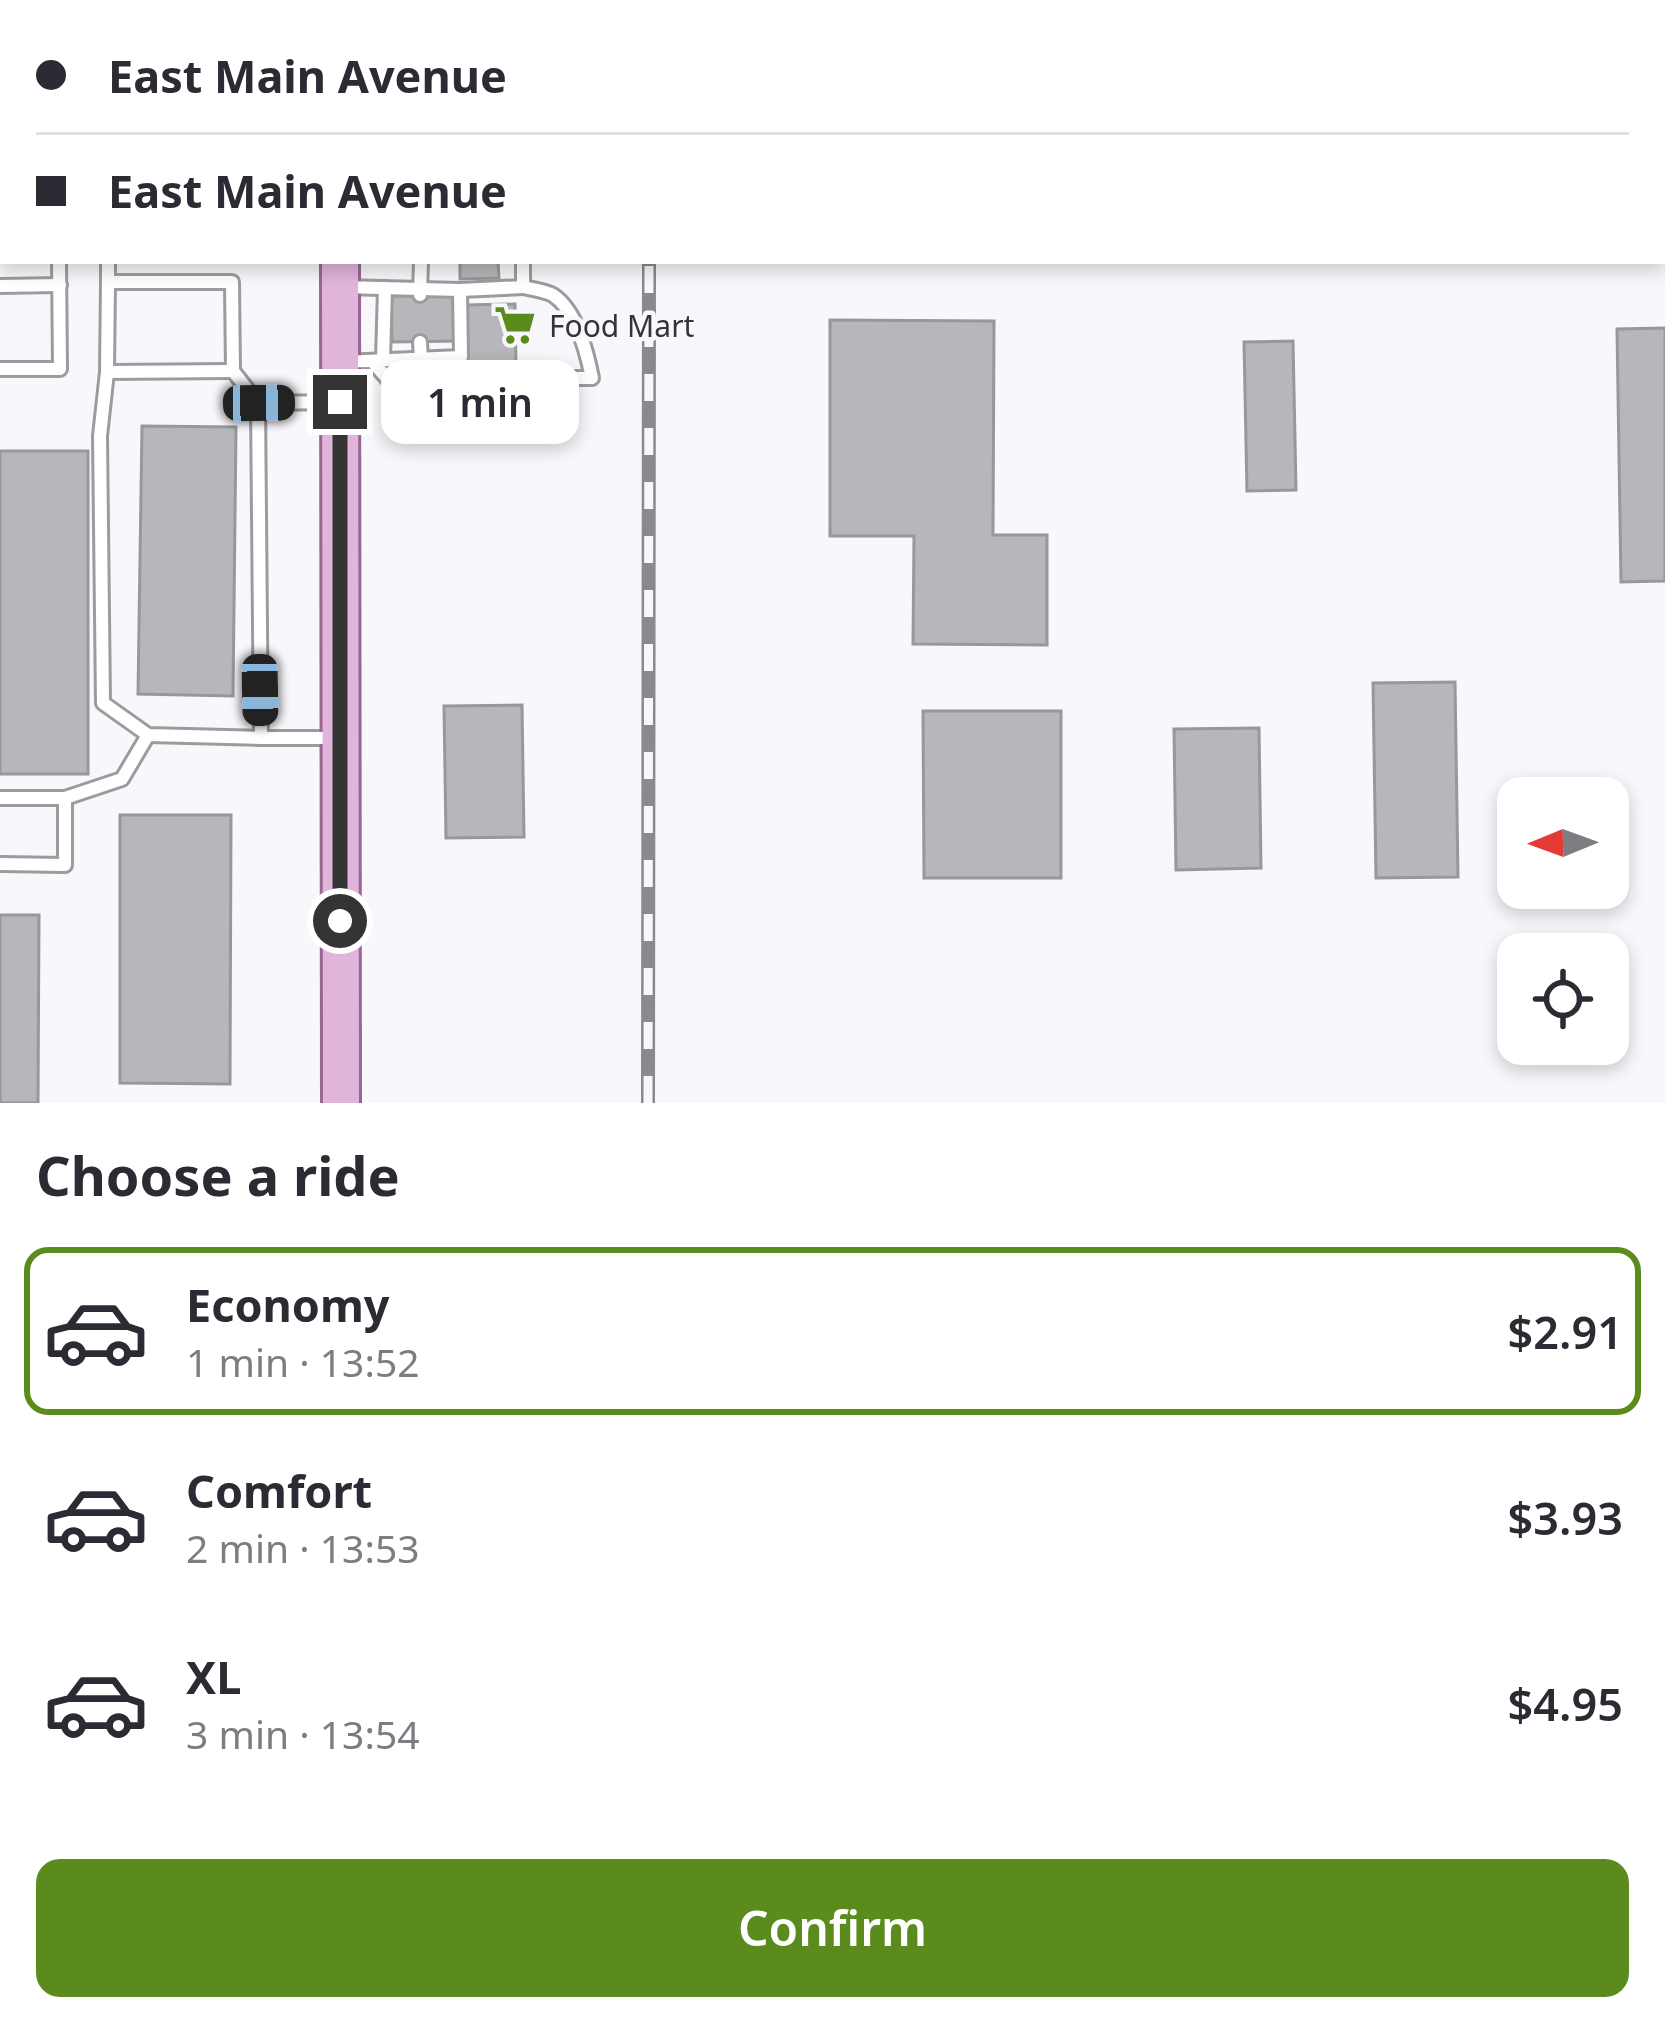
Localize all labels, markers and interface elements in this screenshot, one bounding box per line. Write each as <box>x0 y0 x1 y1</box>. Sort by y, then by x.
text: East Main Avenue <box>108 45 507 106</box>
text: East Main Avenue <box>108 160 507 221</box>
supermarket icon: Food Mart <box>492 302 538 348</box>
place label: Food Mart <box>549 305 695 346</box>
callout: 1 min <box>382 360 580 444</box>
route end <box>313 375 367 429</box>
text: 1 min <box>427 375 533 428</box>
car <box>223 384 295 422</box>
car <box>241 654 279 726</box>
north arrow <box>1497 777 1629 909</box>
map controls <box>1497 777 1629 1065</box>
route start <box>313 894 367 948</box>
button: locate <box>1497 933 1629 1065</box>
text: Choose a ride <box>36 1138 400 1212</box>
text: Economy <box>186 1274 390 1335</box>
icon: car <box>42 1277 150 1385</box>
text: $2.91 <box>1508 1301 1623 1362</box>
text: 1 min · 13:52 <box>186 1335 420 1388</box>
text: Comfort <box>186 1460 372 1521</box>
icon: car <box>42 1463 150 1571</box>
text: $3.93 <box>1508 1487 1623 1548</box>
text: 2 min · 13:53 <box>186 1521 420 1574</box>
text: XL <box>186 1646 241 1707</box>
icon: car <box>42 1649 150 1757</box>
text: $4.95 <box>1508 1673 1623 1734</box>
text: 3 min · 13:54 <box>186 1707 420 1760</box>
button: Confirm <box>36 1859 1629 1997</box>

